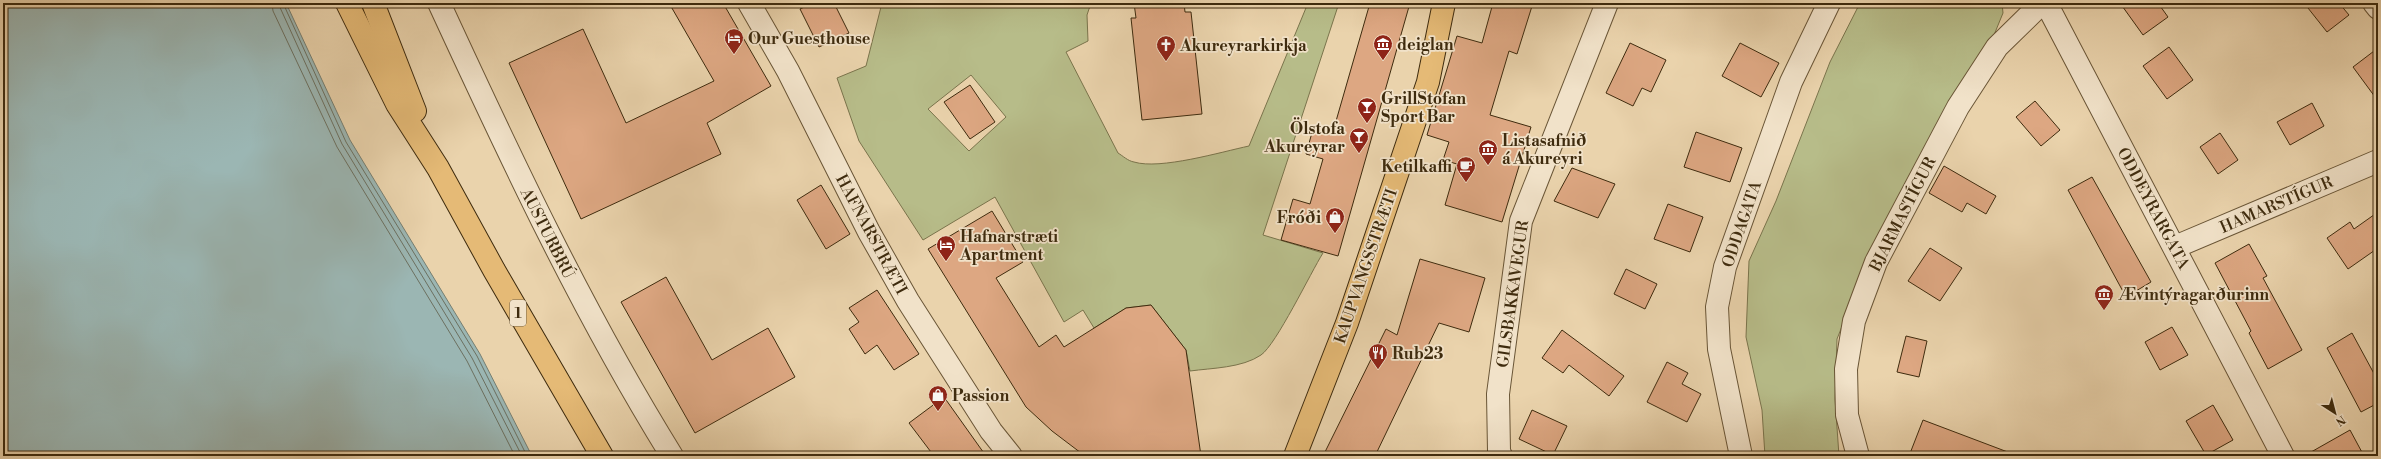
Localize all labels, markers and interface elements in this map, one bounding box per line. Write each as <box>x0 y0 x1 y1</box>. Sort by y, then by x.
hotel icon: Our Guesthouse <box>723 27 745 55</box>
place label: Our Guesthouse <box>748 29 871 49</box>
museum icon: deiglan <box>1372 33 1394 61</box>
church icon: Akureyrarkirkja <box>1155 34 1177 62</box>
place label: deiglan <box>1397 35 1454 55</box>
place label: Akureyrarkirkja <box>1179 36 1307 56</box>
place label: GrillStofan Sport Bar <box>1381 89 1466 127</box>
bar icon: GrillStofan Sport Bar <box>1356 96 1378 124</box>
place label: Ölstofa Akureyrar <box>1263 117 1345 157</box>
bar icon: Ölstofa Akureyrar <box>1348 126 1370 154</box>
place label: Listasafnið á Akureyri <box>1502 131 1587 169</box>
museum icon: Listasafnið á Akureyri <box>1477 138 1499 166</box>
street label: ODDEYRARGATA <box>2113 144 2194 274</box>
street label: BJARMASTÍGUR <box>1863 152 1941 276</box>
cafe icon: Ketilkaffi <box>1455 155 1477 183</box>
place label: Ketilkaffi <box>1381 157 1452 177</box>
street label: HAMARSTÍGUR <box>2216 170 2337 238</box>
street label: HAFNARSTRÆTI <box>831 171 911 298</box>
street label: ODDAGATA <box>1718 177 1766 270</box>
street label: AUSTURBRÚ <box>515 183 580 282</box>
street label: KAUPVANGSSTRÆTI <box>1330 186 1402 346</box>
shop icon: Fróði <box>1324 206 1346 234</box>
place label: Fróði <box>1277 208 1321 228</box>
street label: GILSBAKKAVEGUR <box>1493 218 1533 369</box>
place label: Hafnarstræti Apartment <box>959 227 1058 265</box>
hotel icon: Hafnarstræti Apartment <box>935 234 957 262</box>
museum icon: Ævintýragarðurinn <box>2093 283 2115 311</box>
place label: Ævintýragarðurinn <box>2118 285 2269 305</box>
road number: 1 <box>510 300 526 326</box>
restaurant icon: Rub23 <box>1367 342 1389 370</box>
place label: Rub23 <box>1392 344 1444 364</box>
shop icon: Passion <box>927 384 949 412</box>
place label: Passion <box>952 386 1009 406</box>
north arrow <box>2315 393 2355 433</box>
text: N <box>2332 412 2348 429</box>

